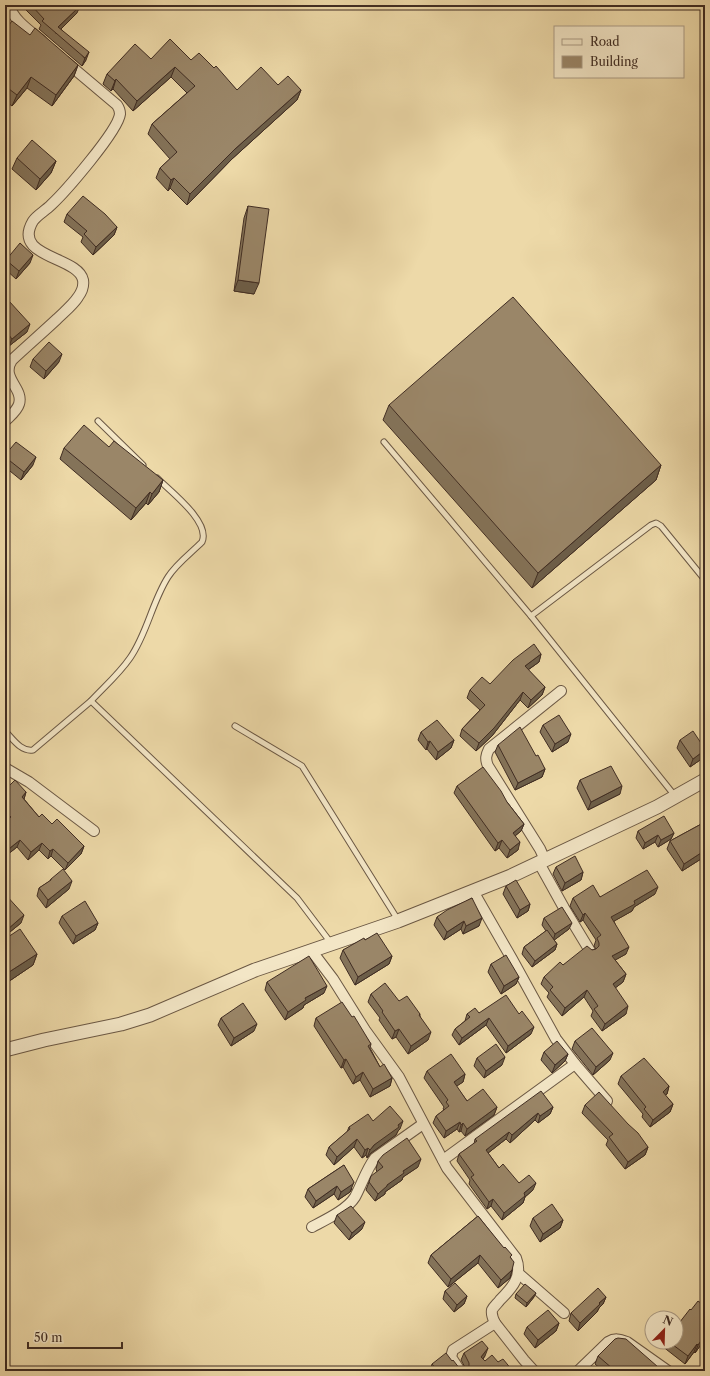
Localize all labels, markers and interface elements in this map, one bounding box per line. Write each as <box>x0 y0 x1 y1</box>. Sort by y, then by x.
legend <box>554 26 684 78</box>
text: Road <box>590 34 620 49</box>
text: Building <box>590 54 638 69</box>
north arrow <box>644 1310 684 1350</box>
text: N <box>661 1312 675 1329</box>
scale bar <box>28 1324 122 1350</box>
text: 50 m <box>34 1330 63 1345</box>

